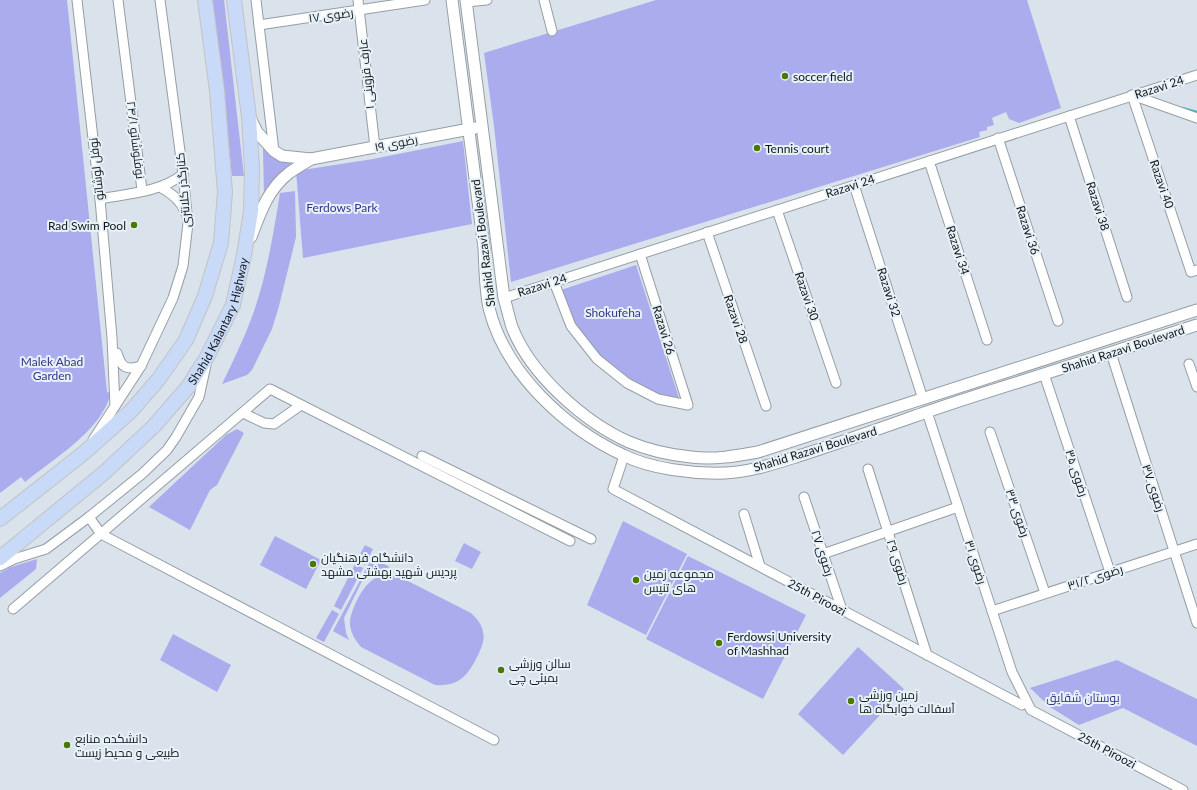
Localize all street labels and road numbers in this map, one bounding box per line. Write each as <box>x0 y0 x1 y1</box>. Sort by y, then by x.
street label: رضوی ۱۷ <box>308 4 354 26</box>
street label: عارف قزوینی ۱ <box>355 38 377 110</box>
street label: Razavi 24 <box>1133 72 1185 102</box>
street label: نوفلوشاتو ۲۴/۱ <box>124 100 148 180</box>
street label: رضوی ۱۹ <box>373 131 419 155</box>
street label: نوفل لوشاتو <box>85 137 107 201</box>
street label: کنارگذر کلانتری <box>172 152 194 228</box>
street label: Razavi 40 <box>1147 158 1177 210</box>
street label: Razavi 24 <box>824 171 876 201</box>
street label: Shahid Razavi Boulevard <box>468 178 498 308</box>
street label: Razavi 38 <box>1083 180 1113 232</box>
street label: Razavi 36 <box>1013 204 1043 256</box>
street label: Razavi 34 <box>943 224 973 276</box>
street label: Shahid Kalantary Highway <box>184 255 251 387</box>
street label: Razavi 32 <box>874 266 904 318</box>
street label: Razavi 24 <box>516 270 568 300</box>
street label: Razavi 30 <box>792 270 822 322</box>
street label: Razavi 28 <box>721 293 751 345</box>
street label: Razavi 26 <box>649 304 679 356</box>
street label: Shahid Razavi Boulevard <box>1060 322 1186 376</box>
street label: Shahid Razavi Boulevard <box>751 423 879 475</box>
street label: رضوی ۳۵ <box>1062 448 1092 498</box>
street label: رضوی ۳۷ <box>1139 462 1169 514</box>
street label: رضوی ۳۳ <box>1003 487 1033 539</box>
street label: رضوی ۲۷ <box>809 528 837 578</box>
street label: رضوی ۲۹ <box>884 538 912 586</box>
street label: رضوی ۳۱ <box>962 538 990 586</box>
street label: رضوی ۳۱/۲ <box>1065 561 1125 593</box>
street label: 25th Piroozi <box>785 575 849 619</box>
street label: 25th Piroozi <box>1075 728 1139 772</box>

